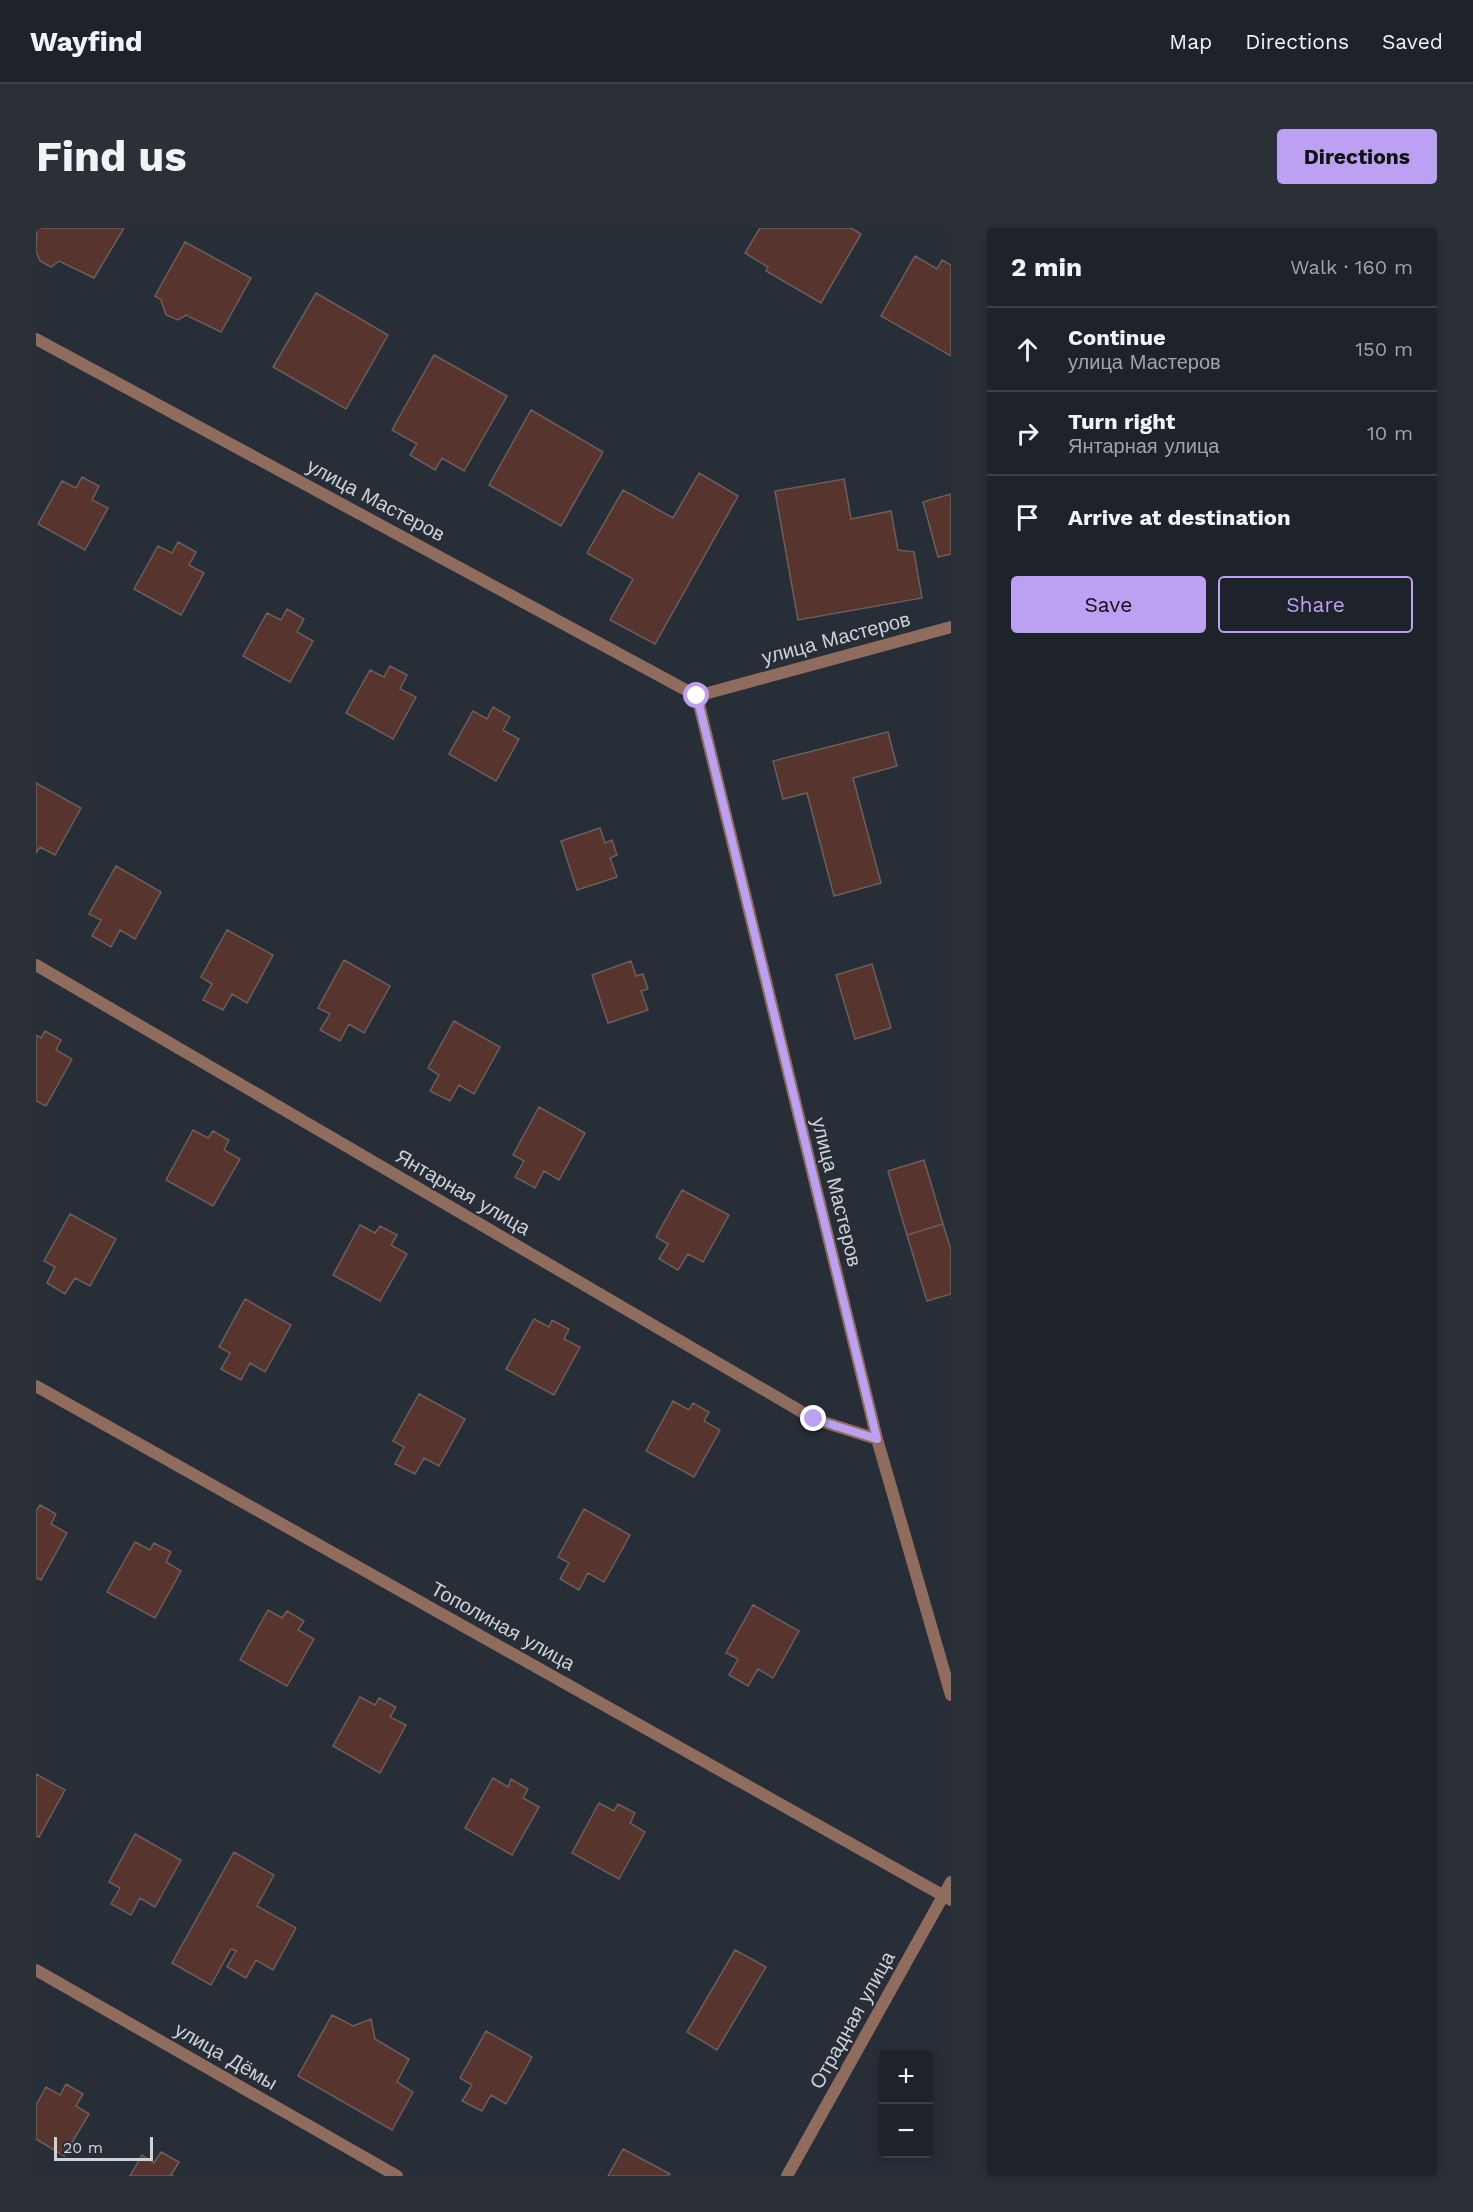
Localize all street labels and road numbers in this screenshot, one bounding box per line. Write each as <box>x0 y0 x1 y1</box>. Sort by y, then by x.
street label: улица Мастеров <box>303 454 449 546</box>
street label: улица Мастеров <box>759 607 913 669</box>
street label: улица Мастеров <box>807 1115 867 1269</box>
street label: Янтарная улица <box>391 1144 535 1241</box>
street label: Тополиная улица <box>427 1576 580 1676</box>
street label: Отрадная улица <box>804 1946 900 2093</box>
street label: улица Дёмы <box>170 2017 282 2095</box>

